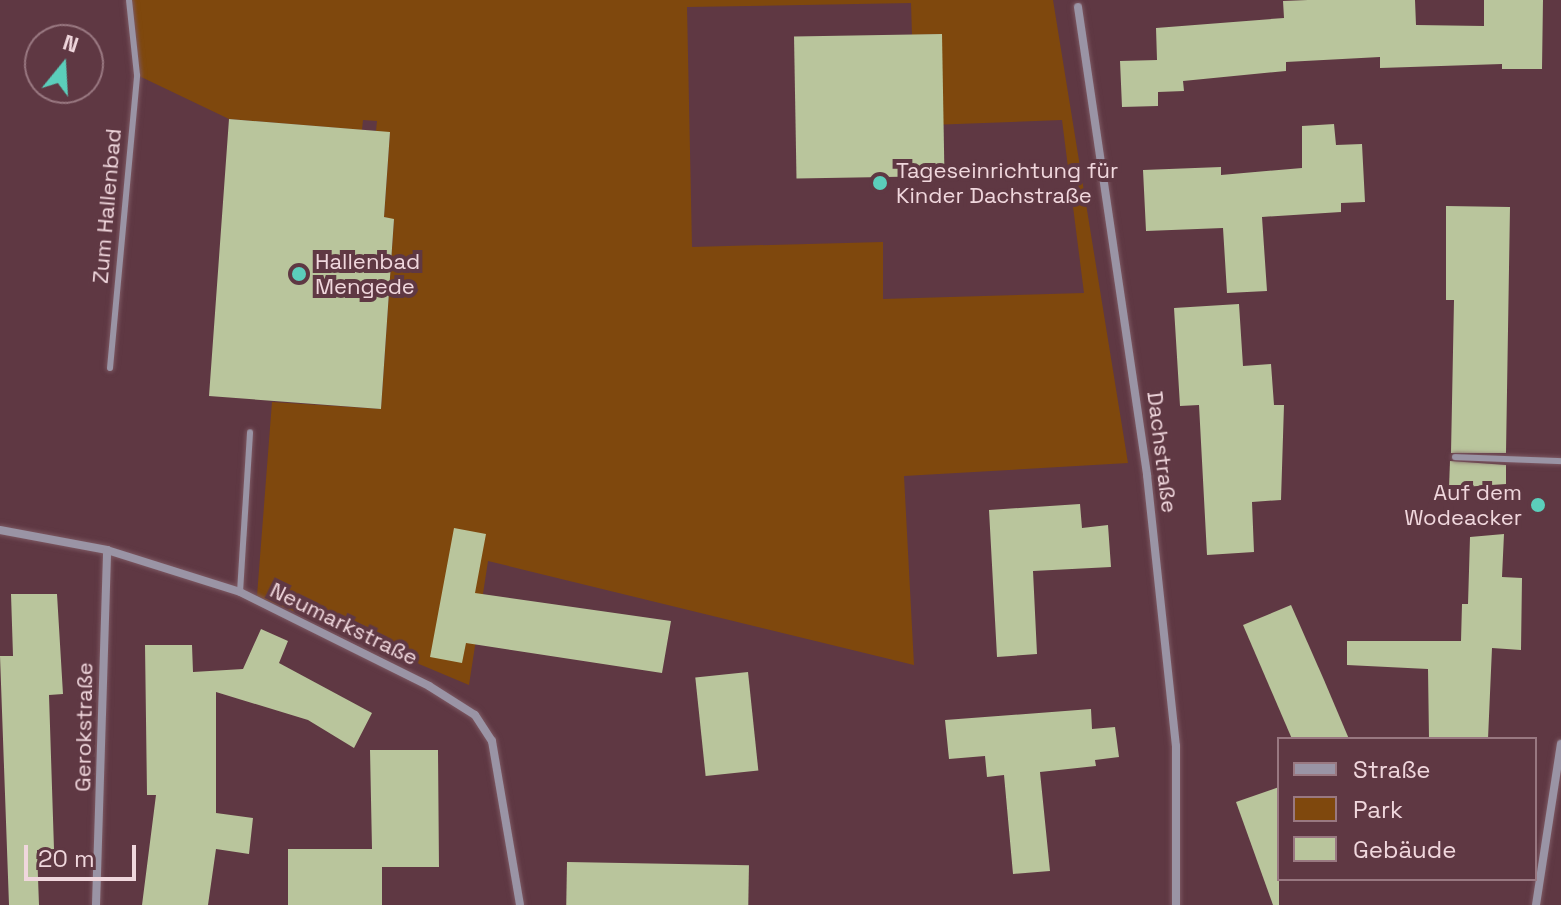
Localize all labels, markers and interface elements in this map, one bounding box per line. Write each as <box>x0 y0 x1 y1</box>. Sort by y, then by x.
north arrow <box>24 24 104 104</box>
text: N <box>59 27 82 59</box>
street label: Zum Hallenbad <box>87 127 127 285</box>
place label: Tageseinrichtung für Kinder Dachstraße <box>896 157 1118 208</box>
marker: Tageseinrichtung für Kinder Dachstraße <box>871 174 889 192</box>
place label: Hallenbad Mengede <box>315 248 420 300</box>
marker: Hallenbad Mengede <box>290 265 308 283</box>
street label: Dachstraße <box>1141 390 1183 514</box>
place label: Auf dem Wodeacker <box>1404 479 1522 530</box>
marker: Auf dem Wodeacker <box>1529 496 1547 514</box>
street label: Neumarkstraße <box>266 577 422 671</box>
street label: Gerokstraße <box>70 662 98 792</box>
legend <box>1277 737 1537 881</box>
text: Straße <box>1353 754 1430 785</box>
text: Park <box>1353 794 1403 825</box>
scale bar <box>28 829 140 879</box>
text: Gebäude <box>1353 834 1456 865</box>
text: 20 m <box>38 843 95 874</box>

